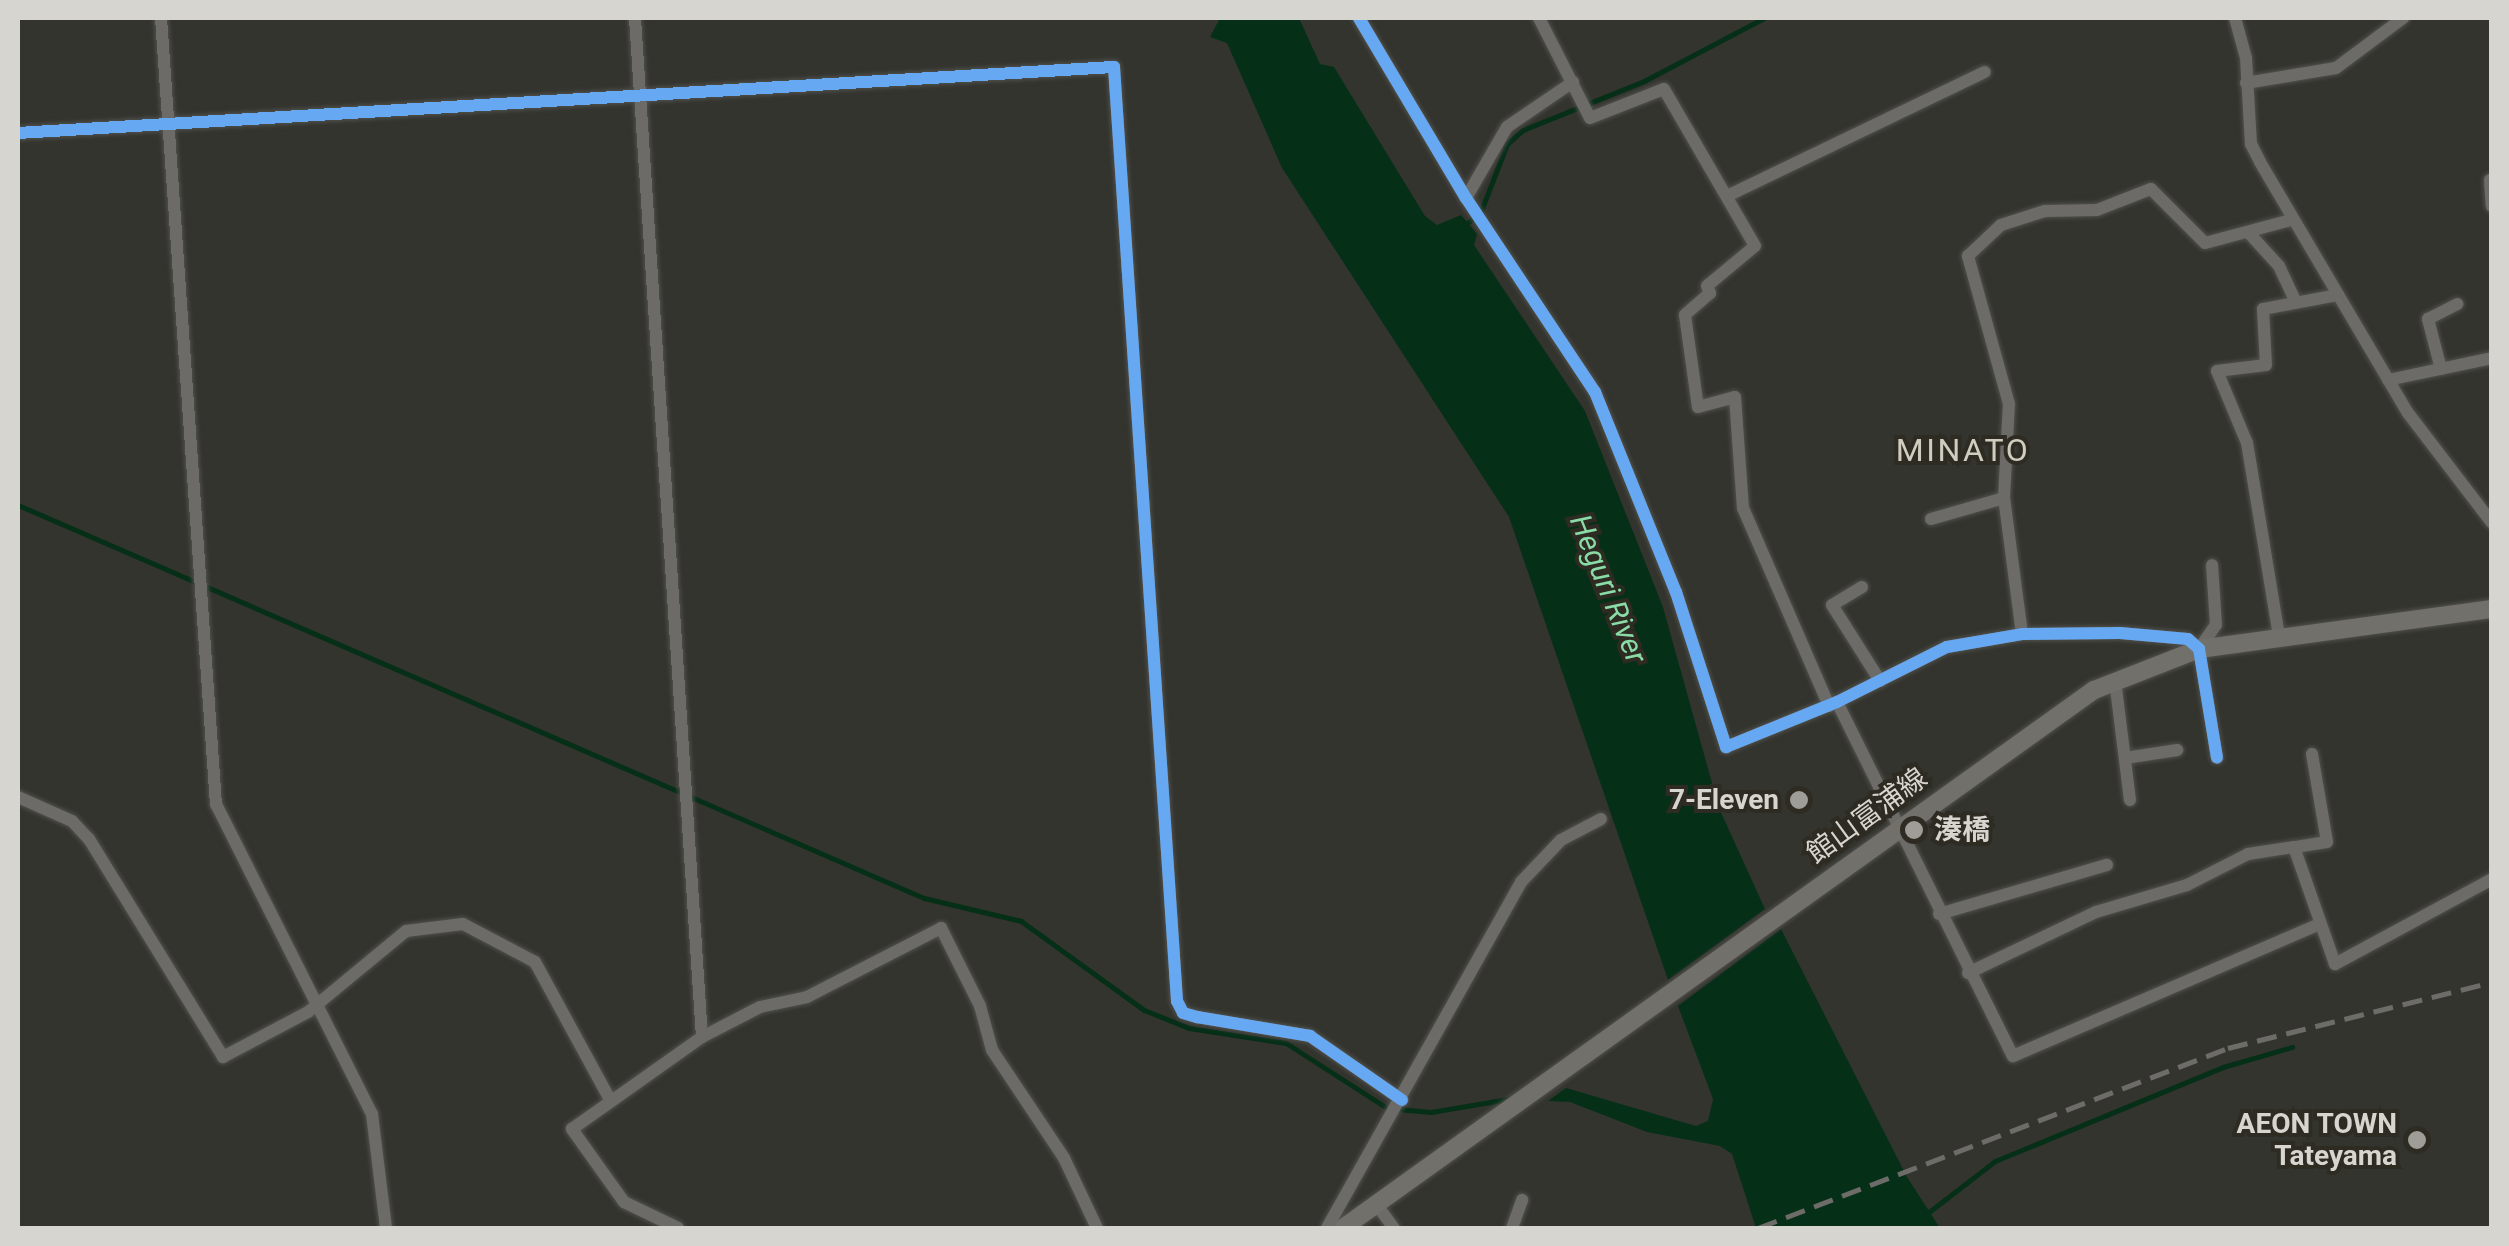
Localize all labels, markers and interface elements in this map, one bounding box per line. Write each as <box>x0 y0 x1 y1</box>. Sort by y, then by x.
district label: MINATO <box>1896 431 2030 469</box>
water label: Heguri River <box>1562 509 1654 669</box>
street label: 館山富浦線 <box>1800 761 1934 871</box>
place label: 7-Eleven <box>1669 783 1779 817</box>
marker: 7-Eleven <box>1788 789 1810 811</box>
place label: 湊橋 <box>1934 813 1990 847</box>
marker: 湊橋 <box>1903 819 1925 841</box>
place label: AEON TOWN Tateyama <box>2236 1107 2397 1173</box>
marker: AEON TOWN Tateyama <box>2406 1129 2428 1151</box>

